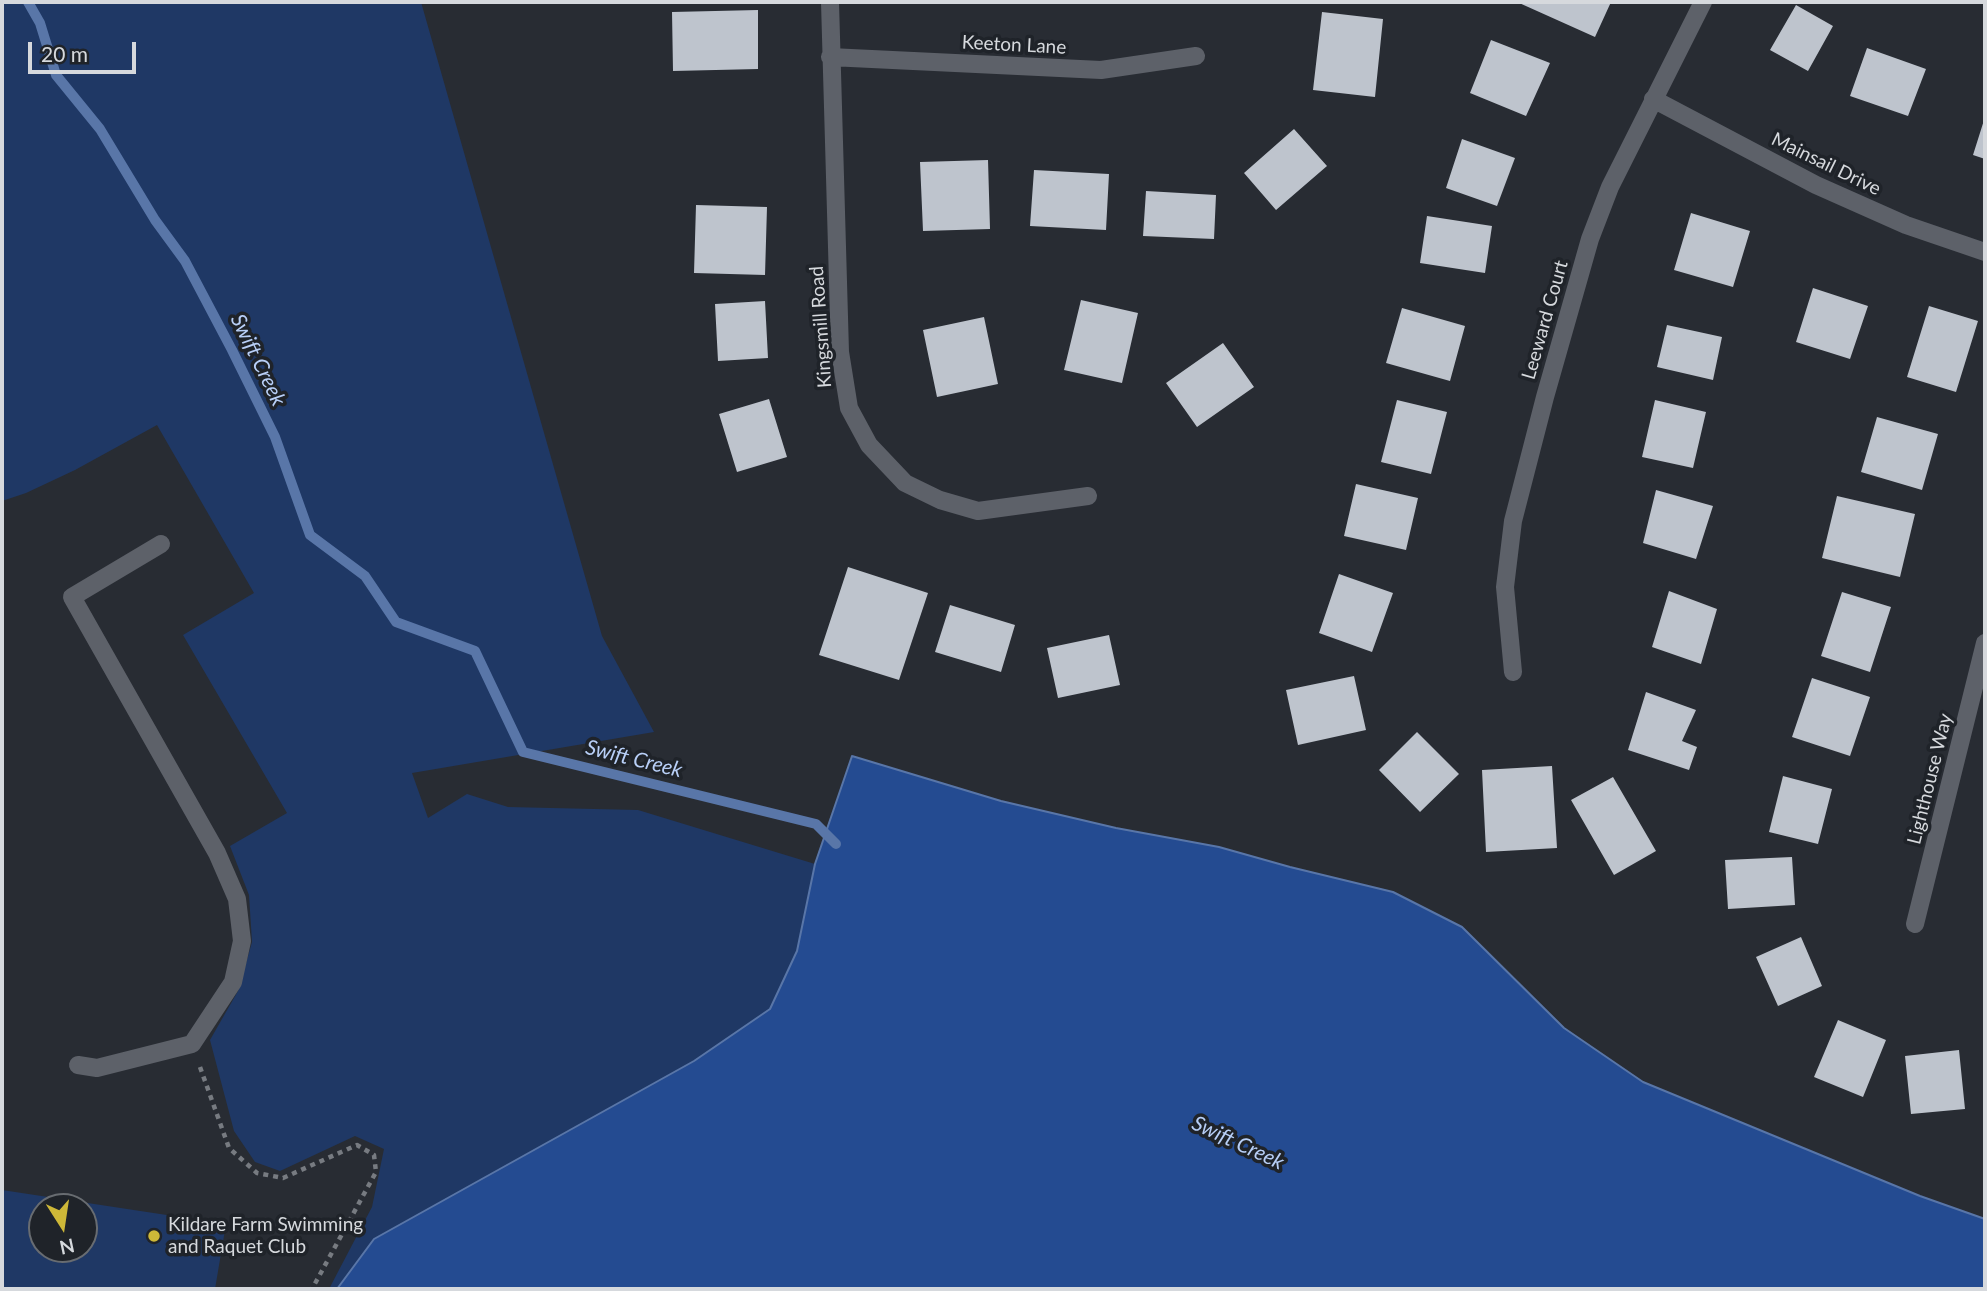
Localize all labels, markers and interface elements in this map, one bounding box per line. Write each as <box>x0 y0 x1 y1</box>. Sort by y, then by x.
scale bar <box>32 28 140 72</box>
street label: Keeton Lane <box>961 31 1067 59</box>
text: 20 m <box>41 41 88 66</box>
street label: Mainsail Drive <box>1768 128 1884 200</box>
street label: Leeward Court <box>1517 258 1573 382</box>
street label: Kingsmill Road <box>805 265 837 389</box>
water label: Swift Creek <box>225 310 291 410</box>
street label: Lighthouse Way <box>1903 711 1957 847</box>
water label: Swift Creek <box>583 735 685 783</box>
water label: Swift Creek <box>1188 1111 1288 1175</box>
north arrow <box>28 1193 98 1263</box>
place label: Kildare Farm Swimming and Raquet Club <box>168 1214 363 1258</box>
marker: Kildare Farm Swimming and Raquet Club <box>146 1228 162 1244</box>
text: N <box>58 1234 77 1260</box>

